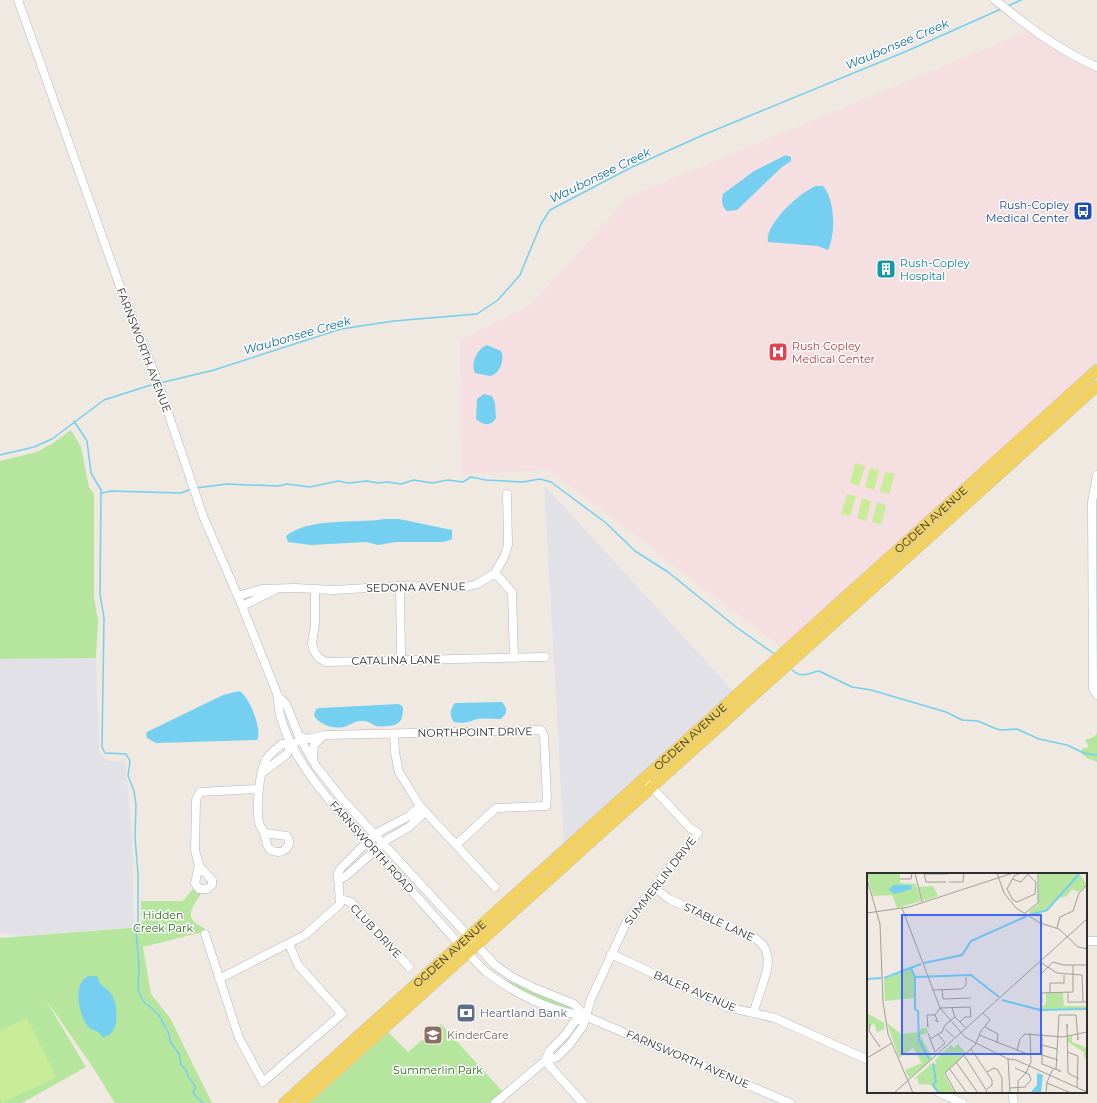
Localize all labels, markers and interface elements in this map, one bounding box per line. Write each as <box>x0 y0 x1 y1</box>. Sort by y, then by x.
water label: Waubonsee Creek <box>843 15 952 73</box>
water label: Waubonsee Creek <box>547 144 654 206</box>
place label: Rush-Copley Medical Center <box>986 198 1069 225</box>
bus stop icon: Rush-Copley Medical Center <box>1072 200 1094 222</box>
place label: Rush-Copley Hospital <box>900 256 970 283</box>
building icon: Rush-Copley Hospital <box>875 258 897 280</box>
street label: FARNSWORTH AVENUE <box>114 286 174 414</box>
water label: Waubonsee Creek <box>242 312 353 357</box>
place label: Rush Copley Medical Center <box>792 339 875 366</box>
hospital icon: Rush Copley Medical Center <box>767 341 789 363</box>
street label: OGDEN AVENUE <box>892 483 970 556</box>
street label: SEDONA AVENUE <box>366 579 466 595</box>
street label: CATALINA LANE <box>351 652 441 668</box>
street label: OGDEN AVENUE <box>651 700 730 773</box>
street label: NORTHPOINT DRIVE <box>417 724 533 740</box>
street label: FARNSWORTH ROAD <box>327 798 417 896</box>
street label: SUMMERLIN DRIVE <box>621 834 699 928</box>
inset map <box>867 873 1087 1093</box>
street label: STABLE LANE <box>682 900 756 944</box>
street label: CLUB DRIVE <box>347 901 405 961</box>
park label: Hidden Creek Park <box>133 908 193 935</box>
street label: OGDEN AVENUE <box>410 917 489 990</box>
street label: BALER AVENUE <box>652 967 738 1015</box>
bank icon: Heartland Bank <box>455 1002 477 1024</box>
place label: Heartland Bank <box>480 1006 567 1020</box>
school or university icon: KinderCare <box>422 1024 444 1046</box>
street label: FARNSWORTH AVENUE <box>624 1027 752 1091</box>
place label: KinderCare <box>447 1028 509 1042</box>
park label: Summerlin Park <box>393 1063 483 1077</box>

